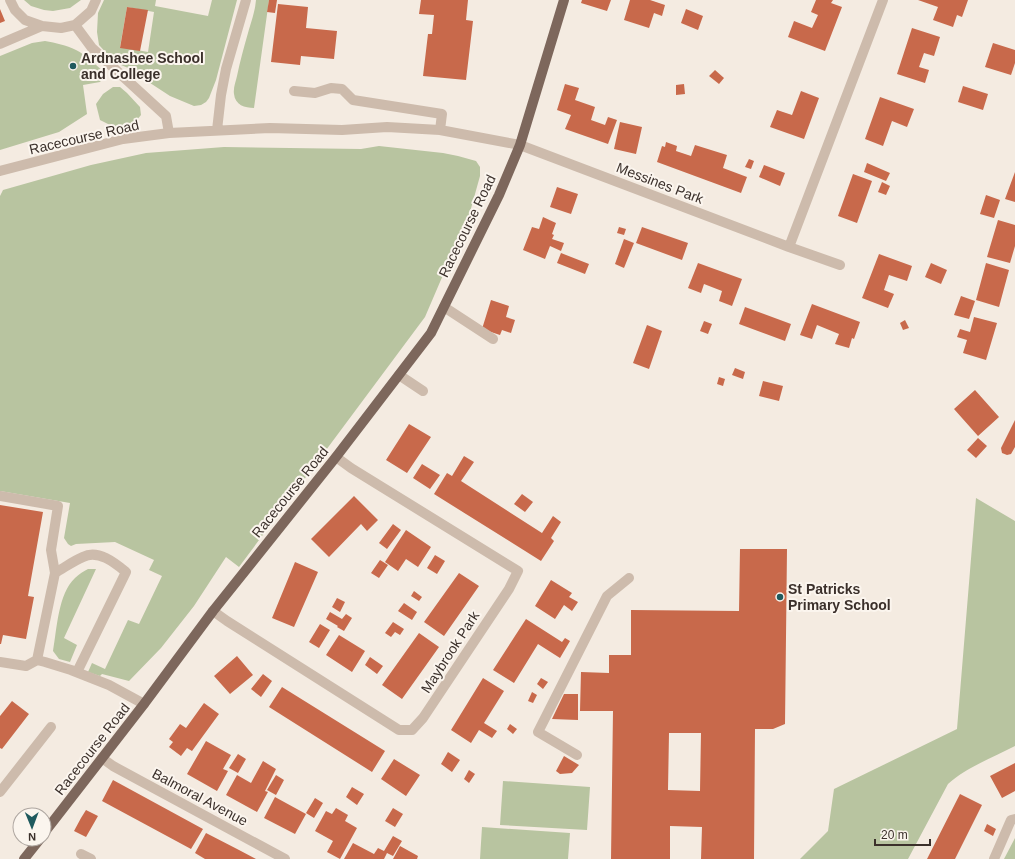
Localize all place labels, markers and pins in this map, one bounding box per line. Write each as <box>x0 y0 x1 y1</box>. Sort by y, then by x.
place label: Ardnashee School and College <box>81 50 204 82</box>
marker: Ardnashee School and College <box>68 61 78 71</box>
place label: St Patricks Primary School <box>788 581 891 613</box>
marker: St Patricks Primary School <box>775 592 785 602</box>

